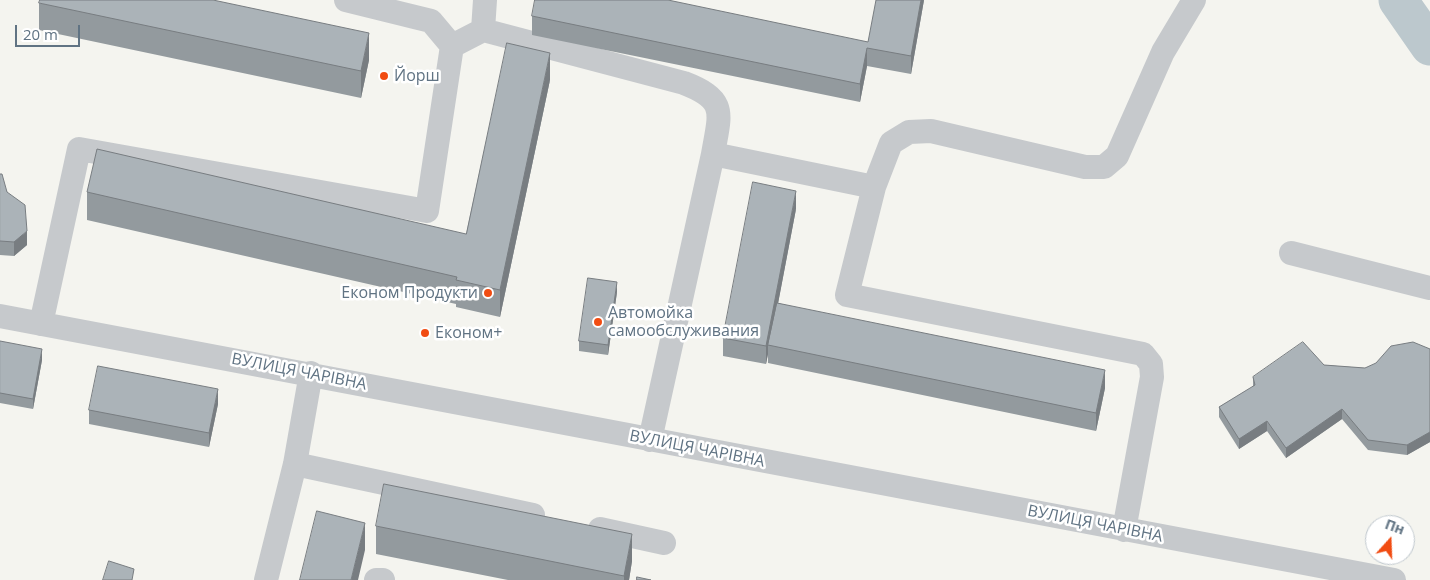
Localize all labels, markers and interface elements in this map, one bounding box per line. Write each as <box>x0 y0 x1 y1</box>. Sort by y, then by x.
scale bar <box>18 15 82 47</box>
text: 20 m <box>23 24 58 44</box>
place label: Йорш <box>394 66 440 86</box>
marker: Йорш <box>378 70 390 82</box>
place label: Економ Продукти <box>341 283 478 303</box>
marker: Економ Продукти <box>482 287 494 299</box>
place label: Автомойка самообслуживания <box>608 303 759 341</box>
marker: Автомойка самообслуживания <box>592 316 604 328</box>
place label: Економ+ <box>435 323 502 343</box>
marker: Економ+ <box>419 327 431 339</box>
street label: ВУЛИЦЯ ЧАРІВНА <box>230 349 368 395</box>
street label: ВУЛИЦЯ ЧАРІВНА <box>628 426 766 472</box>
street label: ВУЛИЦЯ ЧАРІВНА <box>1026 501 1164 547</box>
text: Пн <box>1382 514 1407 539</box>
north arrow <box>1365 515 1415 565</box>

